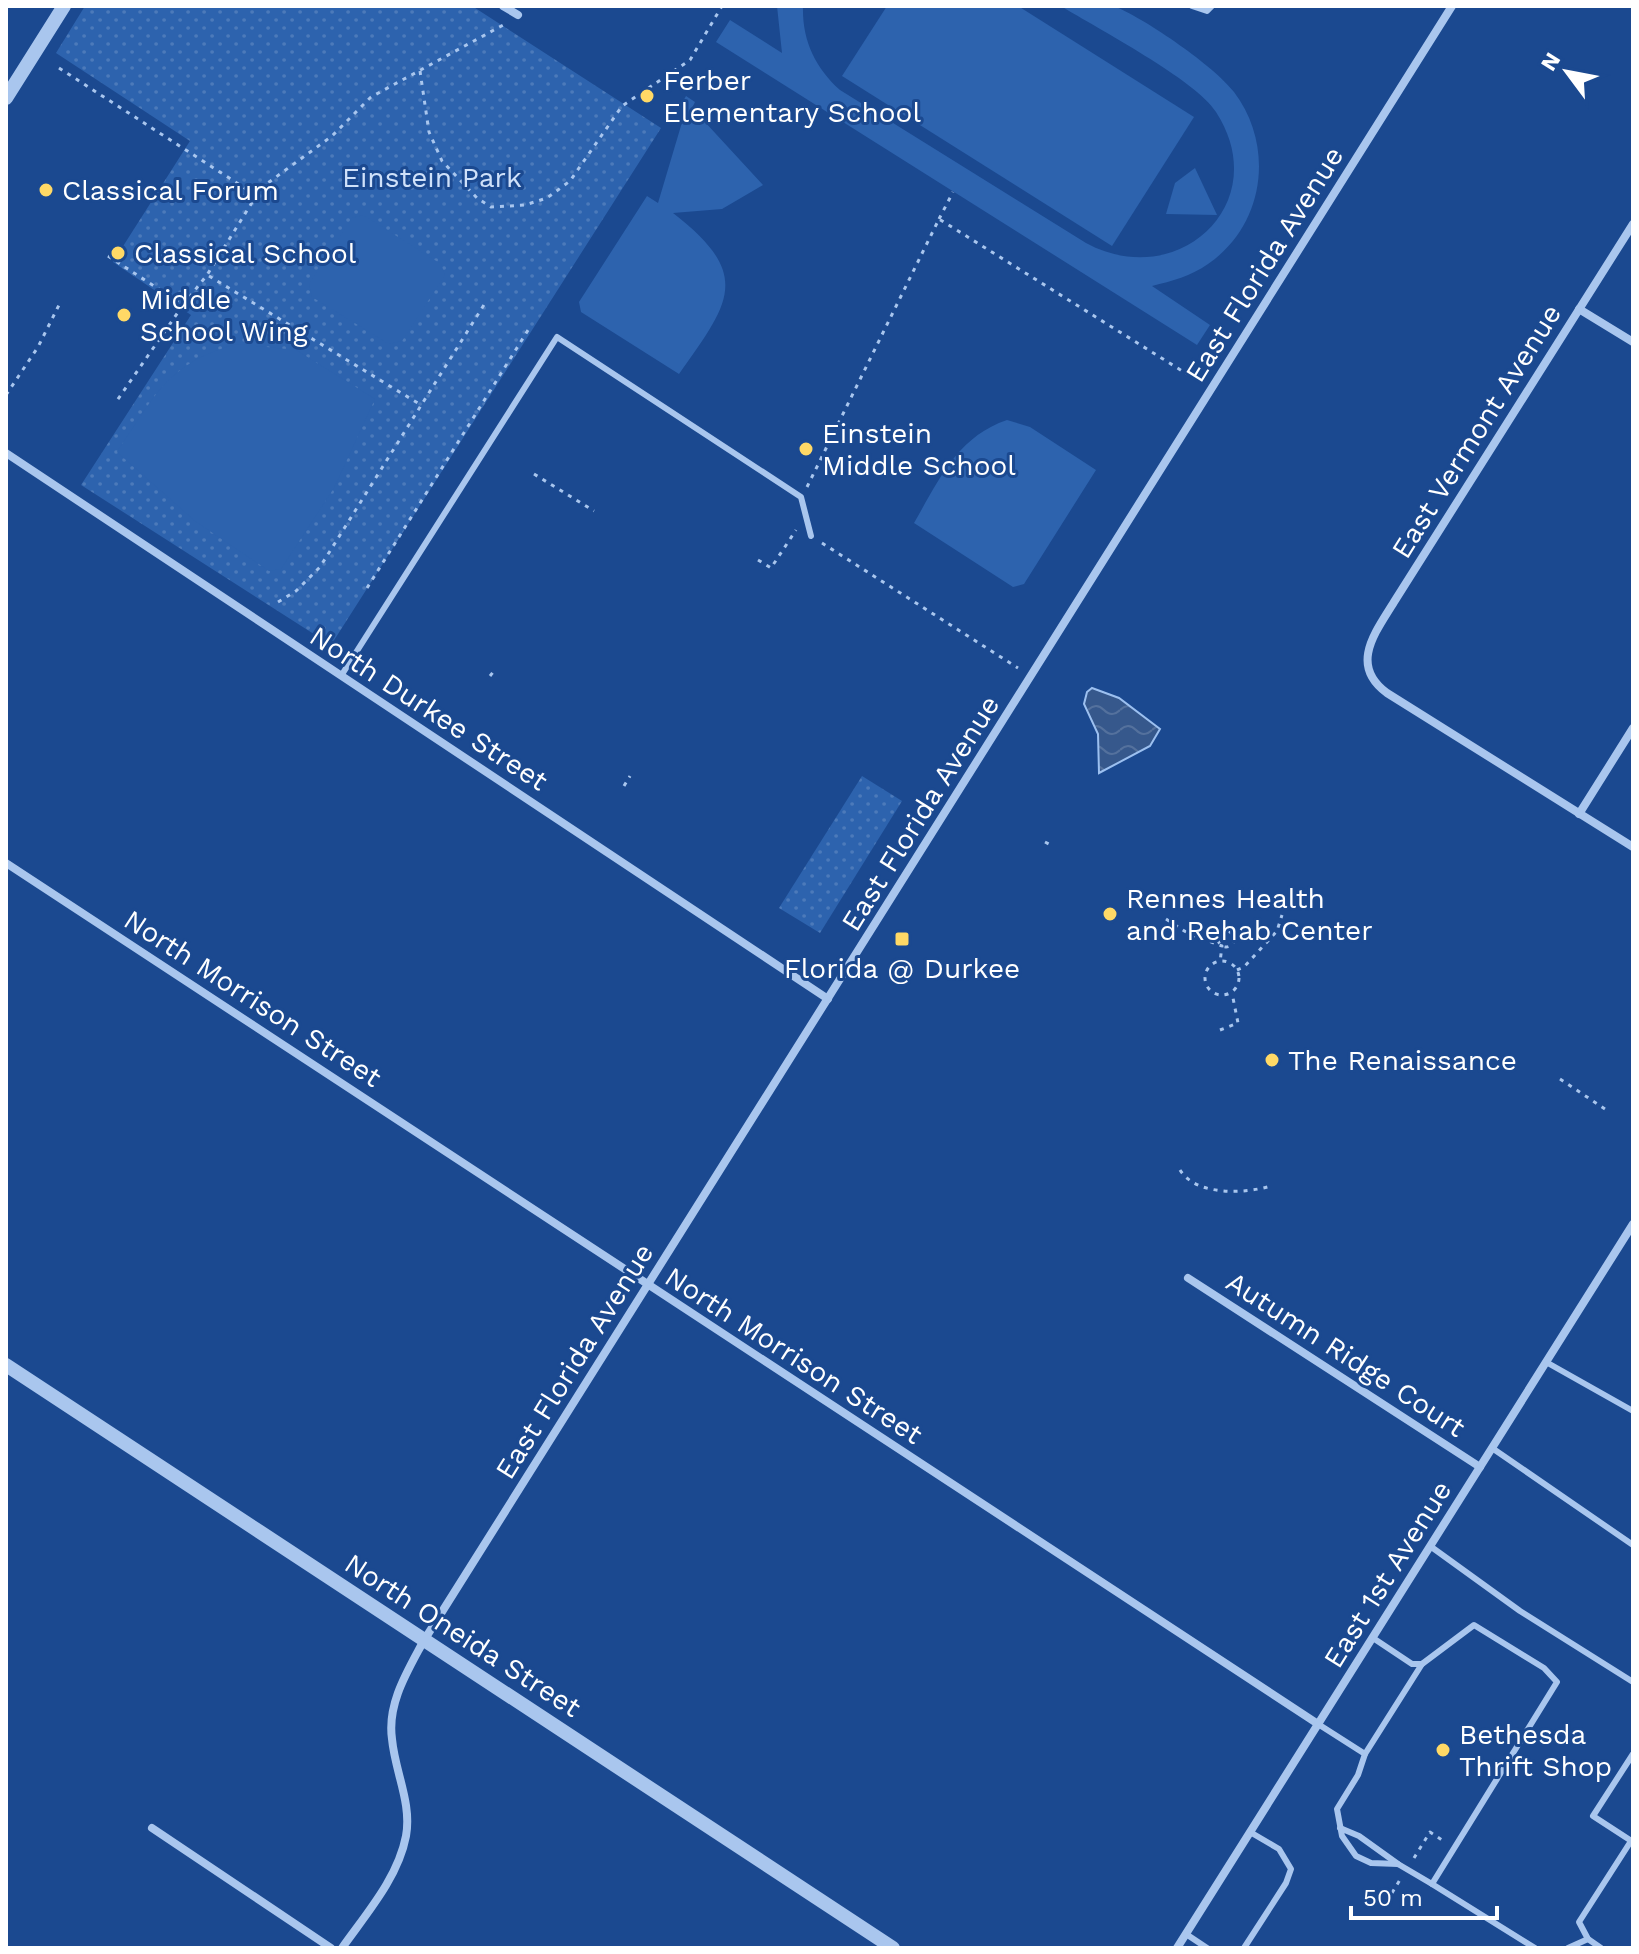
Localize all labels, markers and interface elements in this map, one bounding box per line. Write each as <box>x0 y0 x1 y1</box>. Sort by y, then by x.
north arrow <box>1527 32 1607 112</box>
text: N <box>1536 48 1565 75</box>
place label: Ferber Elementary School <box>663 64 921 129</box>
marker: Ferber Elementary School <box>638 87 656 105</box>
street label: East Florida Avenue <box>1179 140 1350 388</box>
park label: Einstein Park <box>342 161 522 194</box>
place label: Classical Forum <box>62 174 279 207</box>
marker: Classical Forum <box>37 181 55 199</box>
place label: Classical School <box>134 237 357 270</box>
marker: Classical School <box>109 244 127 262</box>
place label: Middle School Wing <box>140 283 308 348</box>
street label: East Vermont Avenue <box>1385 298 1568 564</box>
marker: Middle School Wing <box>115 306 133 324</box>
place label: Einstein Middle School <box>822 417 1016 482</box>
marker: Einstein Middle School <box>797 440 815 458</box>
street label: North Durkee Street <box>304 619 554 798</box>
street label: East Florida Avenue <box>835 689 1006 937</box>
place label: Rennes Health and Rehab Center <box>1126 882 1373 947</box>
street label: North Morrison Street <box>118 903 388 1094</box>
marker: Rennes Health and Rehab Center <box>1101 905 1119 923</box>
marker: Florida @ Durkee <box>893 930 911 948</box>
place label: Florida @ Durkee <box>784 952 1020 985</box>
place label: The Renaissance <box>1288 1044 1517 1077</box>
marker: The Renaissance <box>1263 1051 1281 1069</box>
street label: East Florida Avenue <box>489 1237 660 1485</box>
street label: North Morrison Street <box>659 1260 929 1451</box>
street label: Autumn Ridge Court <box>1220 1265 1471 1444</box>
street label: East 1st Avenue <box>1317 1475 1458 1674</box>
street label: North Oneida Street <box>339 1547 587 1724</box>
place label: Bethesda Thrift Shop <box>1459 1718 1612 1783</box>
marker: Bethesda Thrift Shop <box>1434 1741 1452 1759</box>
scale bar <box>1351 1870 1497 1920</box>
text: 50 m <box>1363 1884 1423 1912</box>

